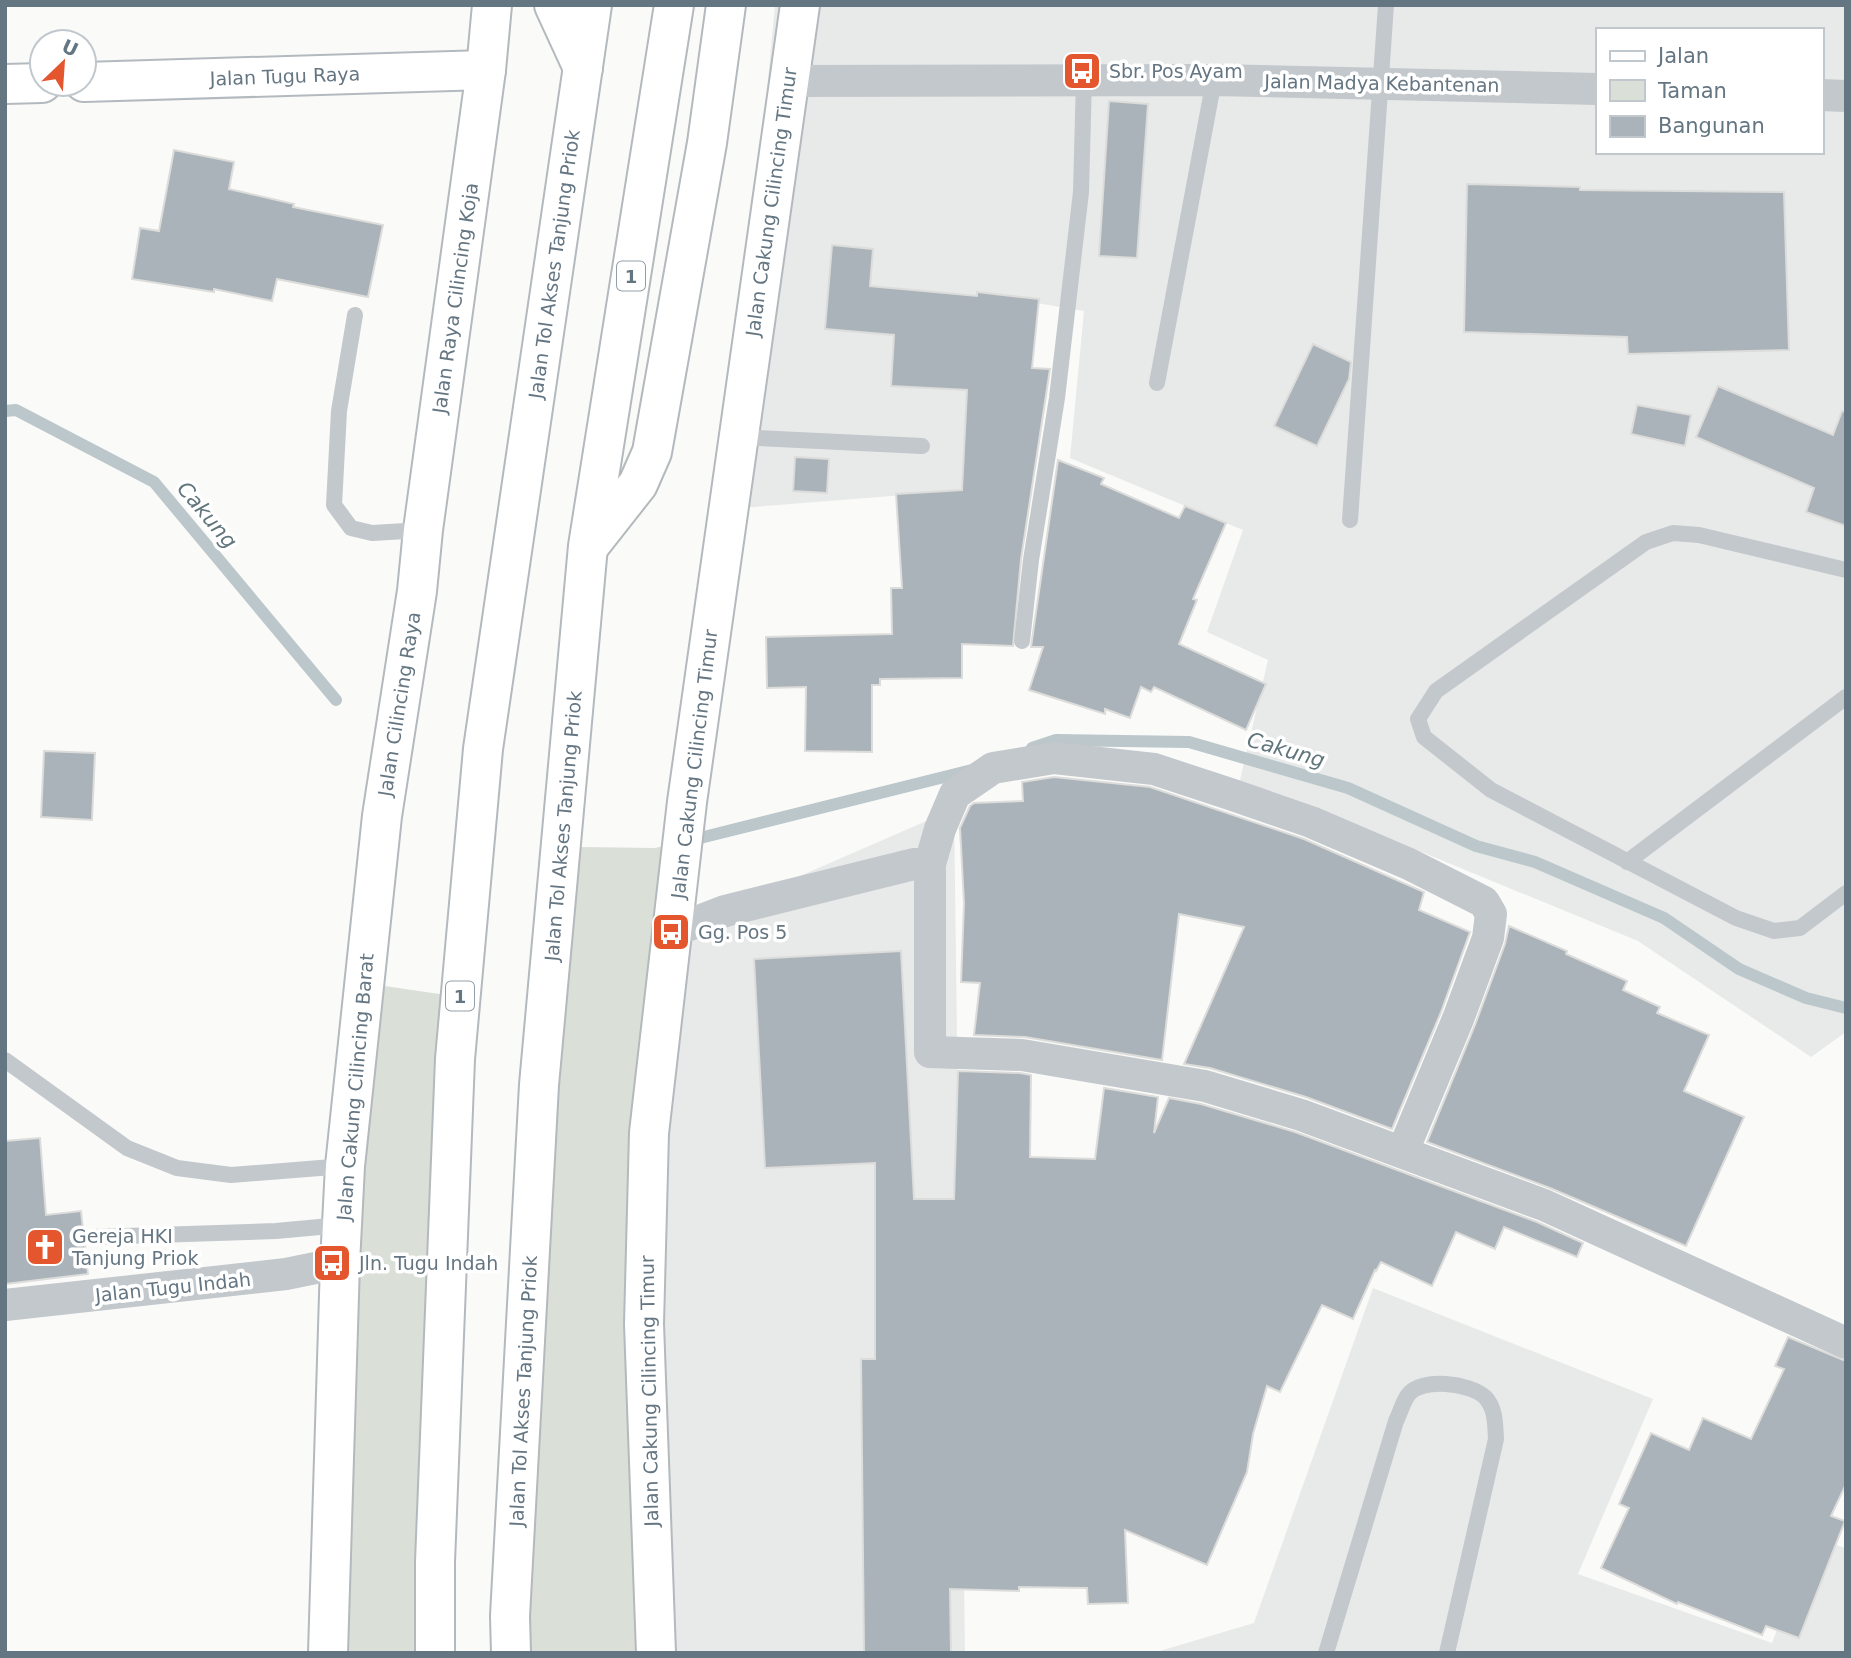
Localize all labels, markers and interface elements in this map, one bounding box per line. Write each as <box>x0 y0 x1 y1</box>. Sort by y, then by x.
north arrow <box>28 28 98 98</box>
legend <box>1596 28 1823 154</box>
text: U <box>59 34 82 61</box>
text: Jalan <box>1656 44 1709 68</box>
bus stop icon: Sbr. Pos Ayam <box>1061 50 1103 92</box>
place label: Sbr. Pos Ayam <box>1109 60 1243 82</box>
street label: Jalan Tugu Raya <box>208 62 361 90</box>
street label: Jalan Cakung Cilincing Timur <box>741 66 801 339</box>
street label: Jalan Madya Kebantenan <box>1263 70 1500 96</box>
text: Taman <box>1657 79 1727 103</box>
text: Bangunan <box>1658 114 1765 138</box>
street label: Jalan Tol Akses Tanjung Priok <box>524 128 584 401</box>
street label: Jalan Raya Cilincing Koja <box>428 181 482 416</box>
road number: 1 <box>617 262 645 290</box>
water label: Cakung <box>172 477 242 553</box>
street label: Jalan Cilincing Raya <box>373 610 424 799</box>
street label: Jalan Cakung Cilincing Timur <box>666 628 721 901</box>
street label: Jalan Tol Akses Tanjung Priok <box>540 690 586 963</box>
water label: Cakung <box>1244 727 1328 773</box>
bus stop icon: Gg. Pos 5 <box>650 911 692 953</box>
place label: Gg. Pos 5 <box>698 921 787 943</box>
street label: Jalan Cakung Cilincing Barat <box>332 952 378 1223</box>
road number: 1 <box>446 981 474 1010</box>
place label: Gereja HKI Tanjung Priok <box>71 1225 198 1269</box>
church icon: Gereja HKI Tanjung Priok <box>24 1226 66 1268</box>
bus stop icon: Jln. Tugu Indah <box>311 1242 353 1284</box>
place label: Jln. Tugu Indah <box>358 1252 498 1274</box>
street label: Jalan Tol Akses Tanjung Priok <box>505 1255 541 1528</box>
street label: Jalan Cakung Cilincing Timur <box>636 1255 662 1528</box>
street label: Jalan Tugu Indah <box>93 1268 252 1306</box>

